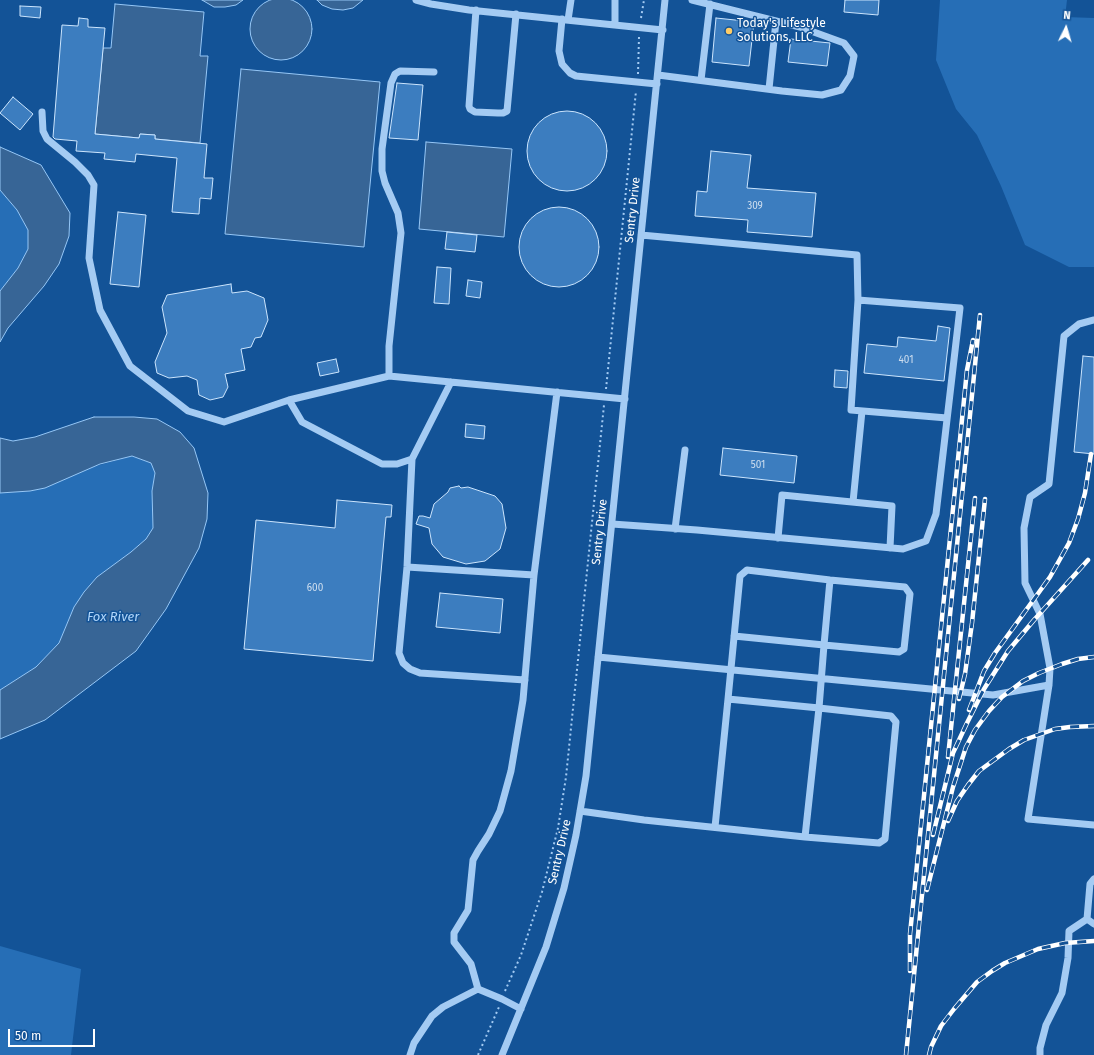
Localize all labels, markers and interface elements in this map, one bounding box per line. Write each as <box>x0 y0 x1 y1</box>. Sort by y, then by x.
north arrow <box>1046 8 1086 48</box>
text: N <box>1063 9 1071 22</box>
place label: Today's Lifestyle Solutions, LLC <box>737 17 826 45</box>
marker: Today's Lifestyle Solutions, LLC <box>724 26 734 36</box>
street label: Sentry Drive <box>622 176 644 244</box>
house number: 309 <box>747 200 763 212</box>
house number: 401 <box>899 354 913 366</box>
house number: 501 <box>751 459 765 471</box>
street label: Sentry Drive <box>589 498 611 566</box>
house number: 600 <box>307 582 323 594</box>
water label: Fox River <box>87 609 139 625</box>
street label: Sentry Drive <box>546 818 574 886</box>
scale bar <box>10 1021 97 1047</box>
text: 50 m <box>15 1029 41 1043</box>

